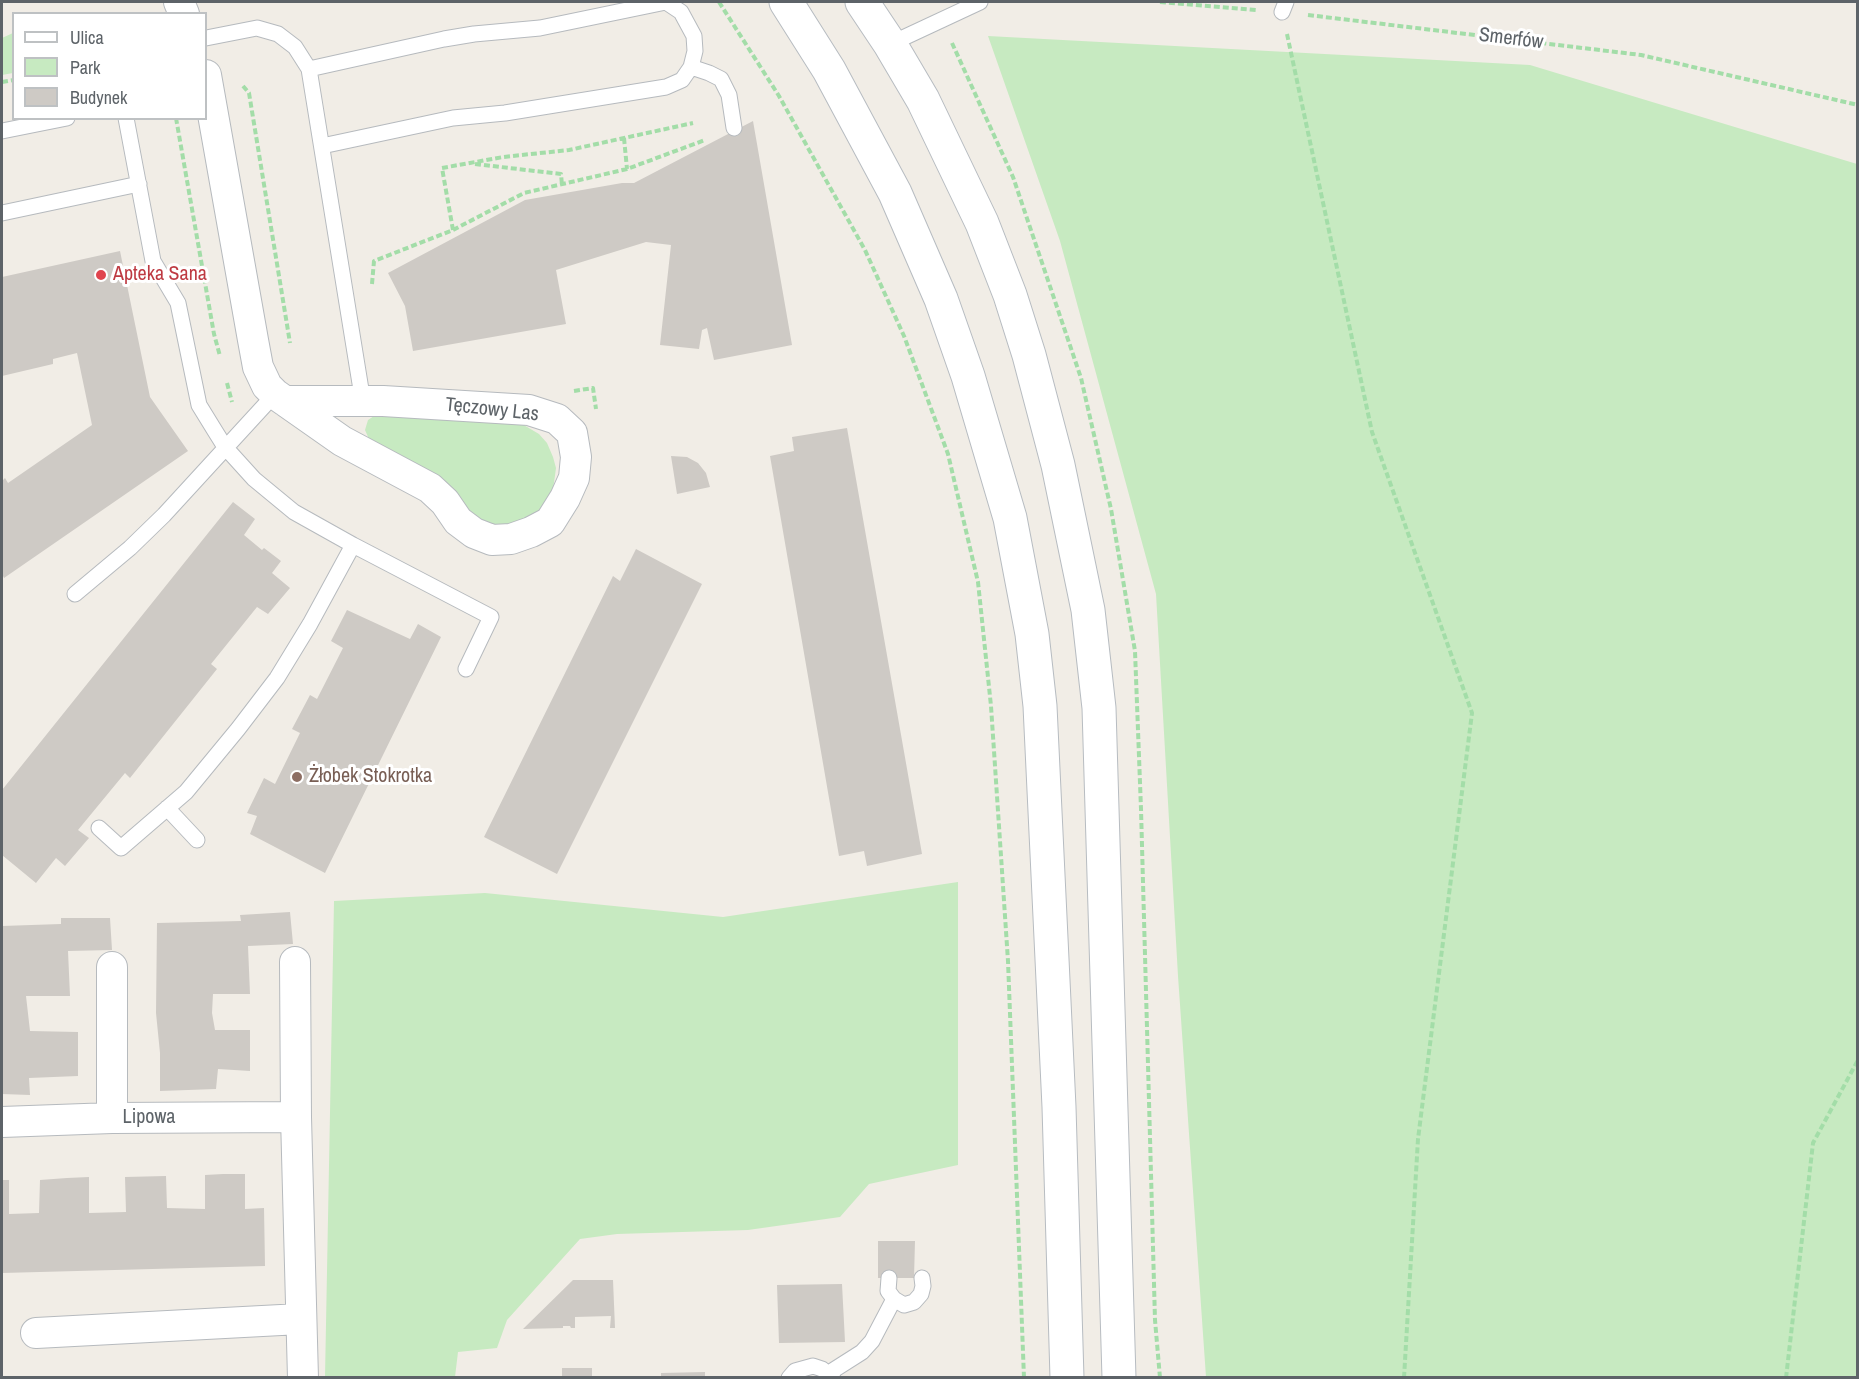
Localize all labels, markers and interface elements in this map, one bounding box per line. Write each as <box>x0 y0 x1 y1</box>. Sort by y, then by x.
legend <box>12 12 207 120</box>
street label: Smerfów <box>1477 23 1545 55</box>
text: Ulica <box>70 25 104 50</box>
text: Park <box>70 55 100 80</box>
text: Budynek <box>70 85 127 110</box>
place label: Apteka Sana <box>113 263 207 287</box>
marker: Apteka Sana <box>94 268 108 282</box>
street label: Tęczowy Las <box>444 393 540 427</box>
place label: Żłobek Stokrotka <box>309 765 432 789</box>
marker: Żłobek Stokrotka <box>290 770 304 784</box>
street label: Lipowa <box>123 1106 175 1130</box>

